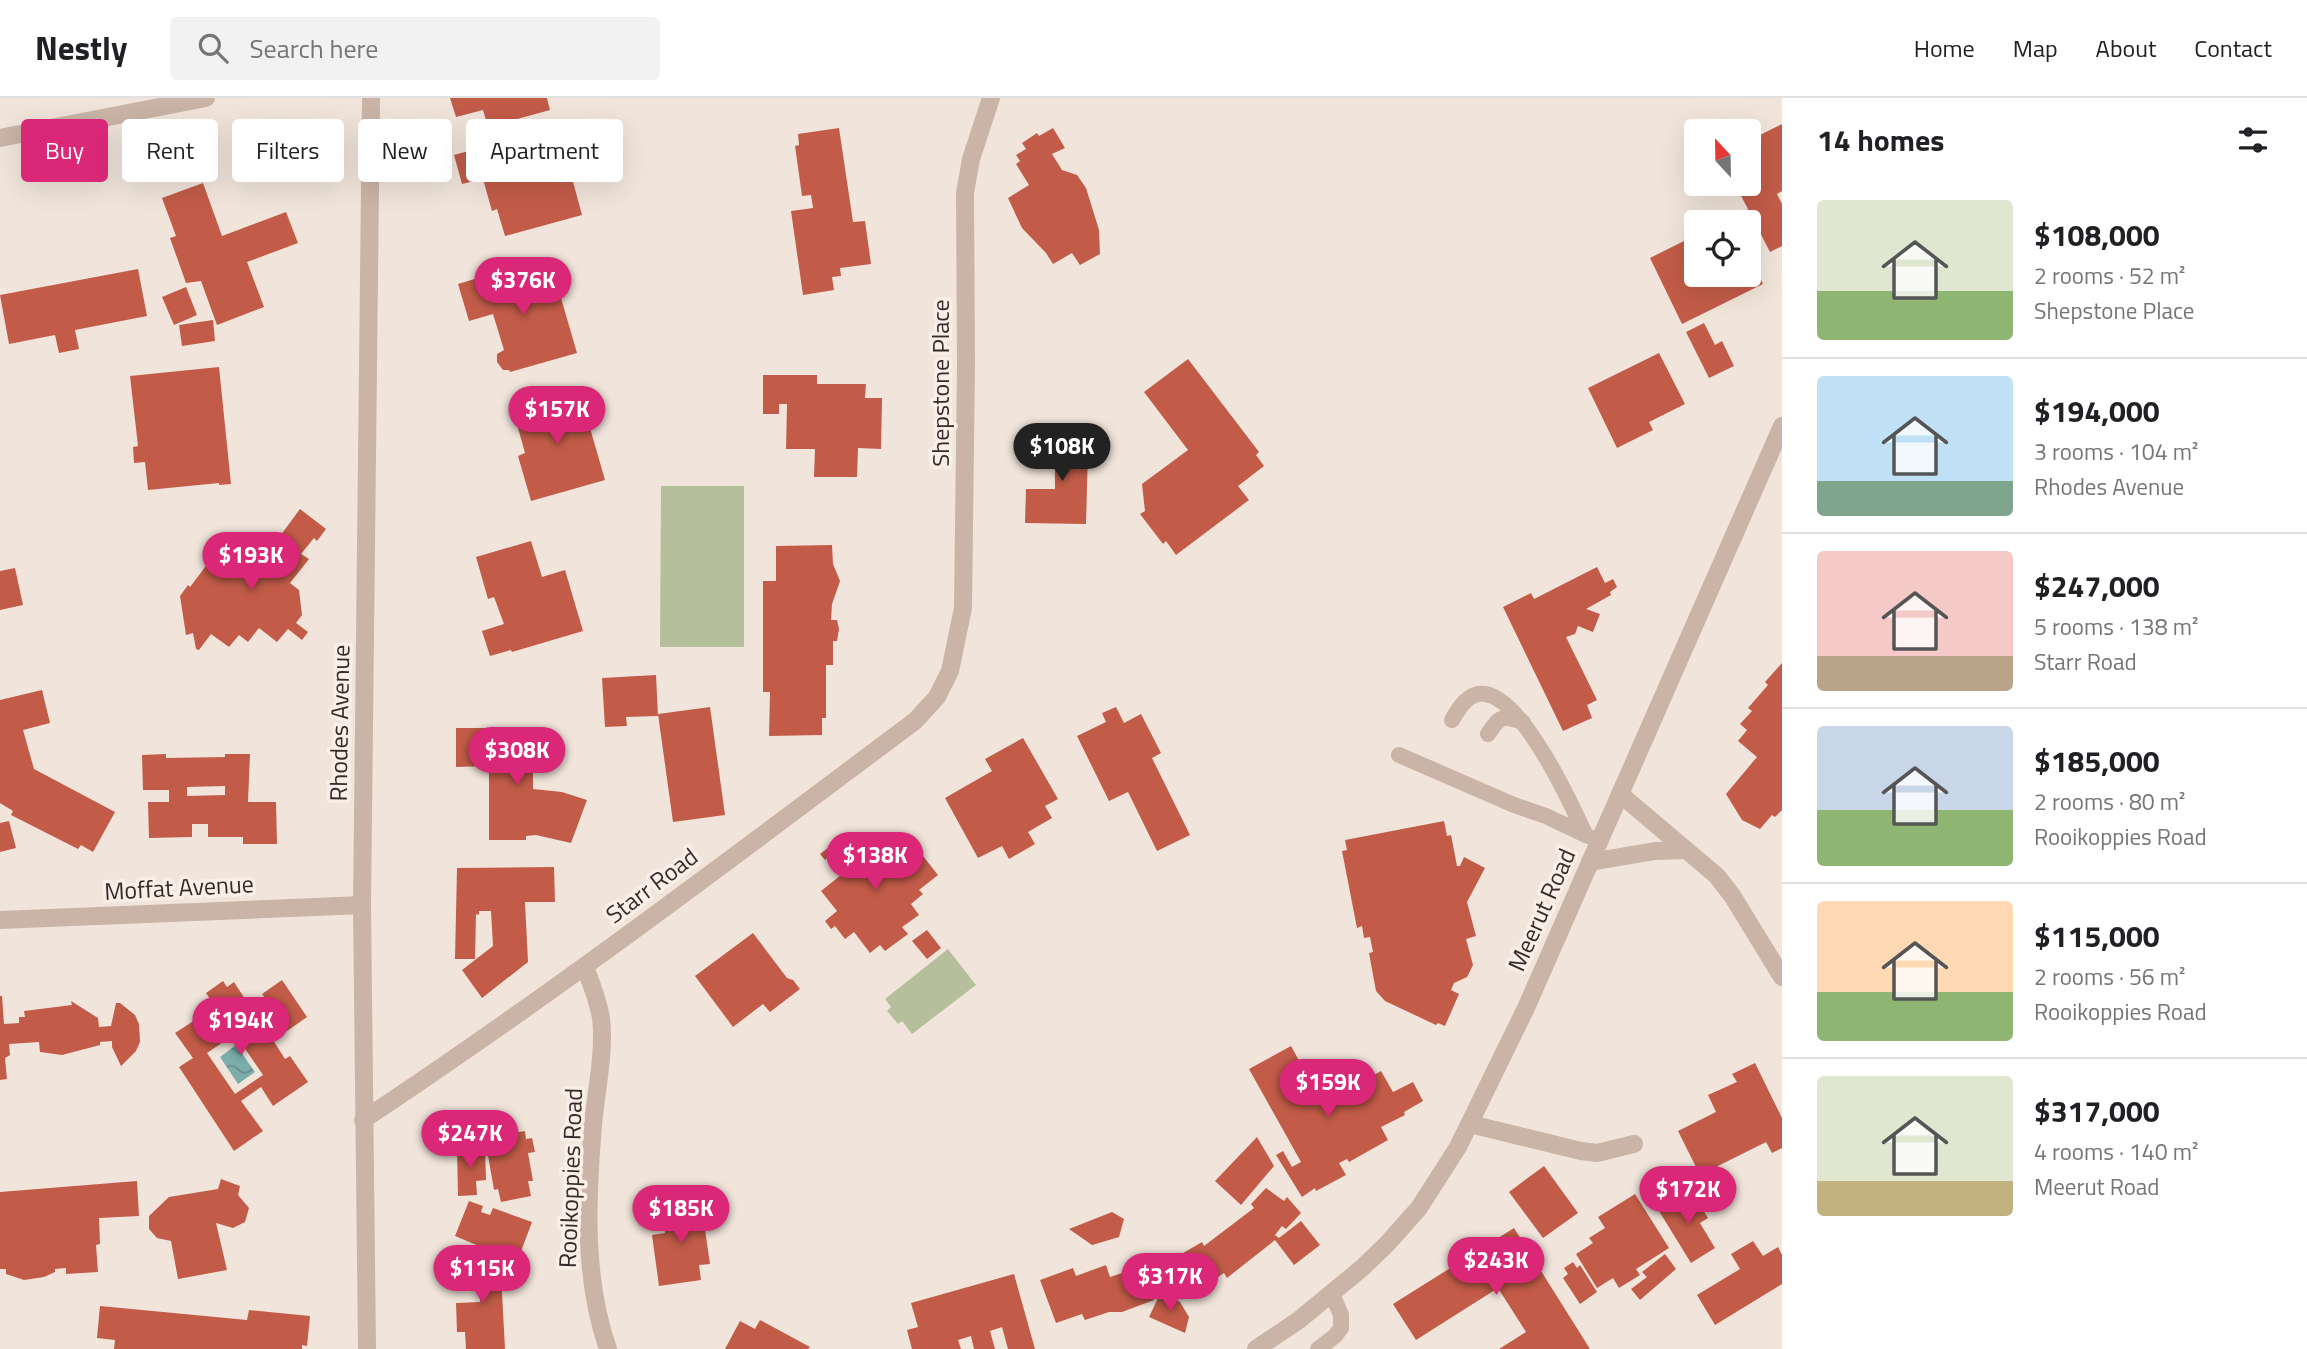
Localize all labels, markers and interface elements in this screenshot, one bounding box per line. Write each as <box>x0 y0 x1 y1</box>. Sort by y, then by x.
search box <box>170 17 660 80</box>
text: Nestly <box>35 23 128 73</box>
icon: search <box>194 29 232 67</box>
text: Search here <box>250 29 378 68</box>
text: Home <box>1914 30 1975 66</box>
text: Map <box>2013 30 2058 66</box>
text: About <box>2096 30 2156 66</box>
text: Contact <box>2194 30 2272 66</box>
text: 14 homes <box>1817 117 1944 163</box>
chip: Buy <box>21 119 108 182</box>
chip: Rent <box>122 119 218 182</box>
chip: Filters <box>232 119 344 182</box>
chip: New <box>358 119 452 182</box>
chip: Apartment <box>466 119 623 182</box>
north arrow <box>1684 119 1760 196</box>
map controls <box>1684 119 1761 287</box>
icon: filters <box>2234 121 2272 159</box>
button: locate <box>1684 210 1761 287</box>
text: $108,000 <box>2034 212 2160 258</box>
icon: home <box>1873 228 1957 312</box>
pin: $376K <box>474 258 572 317</box>
text: 2 rooms · 52 m² <box>2034 258 2185 293</box>
text: $376K <box>490 262 556 297</box>
text: Shepstone Place <box>2034 293 2194 328</box>
street label: Shepstone Place <box>922 299 958 467</box>
pin: $157K <box>508 386 606 446</box>
text: $194,000 <box>2034 388 2160 434</box>
text: $157K <box>524 391 590 426</box>
icon: home <box>1873 404 1957 488</box>
pin: $108K <box>1013 424 1111 483</box>
text: $108K <box>1029 428 1095 463</box>
text: 3 rooms · 104 m² <box>2034 434 2198 469</box>
text: Rhodes Avenue <box>2034 469 2184 504</box>
pin: $193K <box>202 532 300 592</box>
text: $193K <box>218 537 284 572</box>
text: $247,000 <box>2034 563 2160 609</box>
icon: home <box>1873 579 1957 663</box>
text: 5 rooms · 138 m² <box>2034 609 2198 644</box>
street label: Rhodes Avenue <box>320 644 358 802</box>
text: Starr Road <box>2034 644 2137 679</box>
pin: $308K <box>468 728 566 787</box>
text: $308K <box>484 732 550 767</box>
text: $185,000 <box>2034 738 2160 784</box>
icon: home <box>1873 754 1957 838</box>
text: 2 rooms · 80 m² <box>2034 784 2185 819</box>
text: Rooikoppies Road <box>2034 819 2207 854</box>
pin: $138K <box>826 832 924 892</box>
text: $138K <box>842 837 908 872</box>
street label: Starr Road <box>598 839 705 932</box>
street label: Meerut Road <box>1498 842 1584 977</box>
street label: Moffat Avenue <box>103 865 254 909</box>
text: $115,000 <box>2034 913 2160 959</box>
icon: home <box>1873 929 1957 1013</box>
text: 2 rooms · 56 m² <box>2034 959 2185 994</box>
text: Rooikoppies Road <box>2034 994 2207 1029</box>
pin: $194K <box>192 998 290 1057</box>
text: $194K <box>208 1002 274 1037</box>
pin: $159K <box>1279 1060 1377 1119</box>
text: $159K <box>1295 1064 1361 1099</box>
street label: Rooikoppies Road <box>549 1087 591 1269</box>
text: $317,000 <box>2034 1088 2160 1134</box>
icon: home <box>1873 1104 1957 1188</box>
pin: $247K <box>421 1110 519 1170</box>
text: $247K <box>437 1115 503 1150</box>
text: 4 rooms · 140 m² <box>2034 1134 2198 1169</box>
pin: $172K <box>1639 1166 1737 1226</box>
text: Meerut Road <box>2034 1169 2160 1204</box>
text: $172K <box>1655 1171 1721 1206</box>
pin: $185K <box>632 1186 730 1245</box>
text: $185K <box>648 1190 714 1225</box>
pin: $243K <box>1447 1238 1545 1297</box>
text: $243K <box>1463 1242 1529 1277</box>
pin: $115K <box>433 1246 531 1305</box>
text: $115K <box>449 1250 515 1285</box>
pin: $317K <box>1121 1254 1219 1313</box>
text: $317K <box>1137 1258 1203 1293</box>

